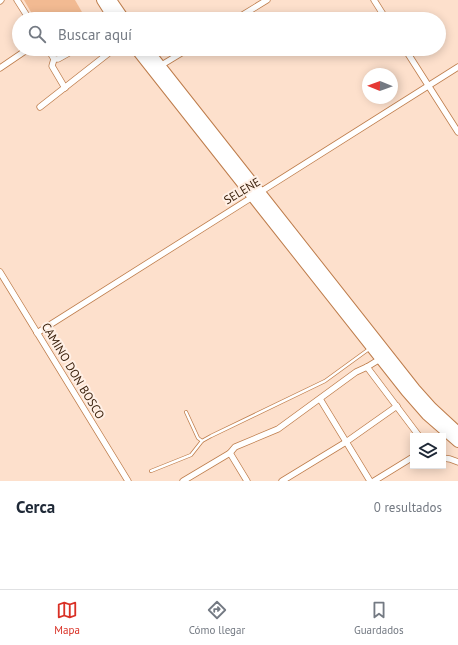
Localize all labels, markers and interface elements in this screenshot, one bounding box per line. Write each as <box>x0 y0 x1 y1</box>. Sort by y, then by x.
search box <box>12 12 446 56</box>
icon: search <box>26 23 48 45</box>
text: Buscar aquí <box>58 25 132 44</box>
north arrow <box>362 68 398 104</box>
street label: SELENE <box>221 174 263 207</box>
street label: CAMINO DON BOSCO <box>39 320 108 422</box>
map controls <box>410 433 446 469</box>
button: layers <box>410 433 446 469</box>
text: Cerca <box>16 496 55 518</box>
text: 0 resultados <box>374 499 442 516</box>
tab: Mapa <box>54 599 80 637</box>
tab: Cómo llegar <box>189 599 245 637</box>
tab: Guardados <box>354 599 404 637</box>

